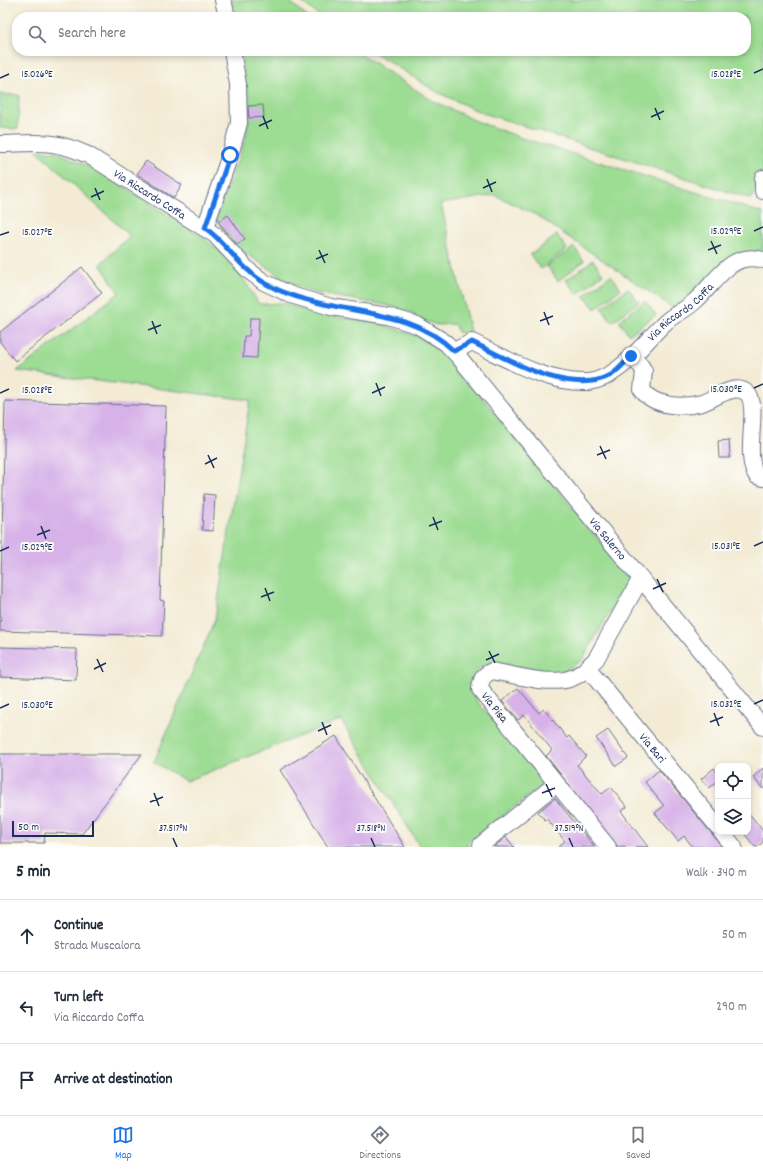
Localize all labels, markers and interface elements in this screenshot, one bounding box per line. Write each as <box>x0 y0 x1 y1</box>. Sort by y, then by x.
search box <box>12 12 751 56</box>
icon: search <box>26 23 48 45</box>
text: Search here <box>58 23 126 45</box>
text: 15.026°E <box>22 68 53 82</box>
text: 15.028°E <box>711 68 741 82</box>
route start <box>221 146 239 164</box>
street label: Via Riccardo Coffa <box>109 166 189 225</box>
text: 15.029°E <box>711 225 742 239</box>
text: 15.027°E <box>22 226 52 240</box>
street label: Via Riccardo Coffa <box>644 279 719 346</box>
route end <box>622 347 640 365</box>
text: 15.030°E <box>710 383 742 397</box>
text: 15.028°E <box>22 384 52 398</box>
street label: Via Salerno <box>584 514 630 564</box>
text: 15.031°E <box>712 540 741 554</box>
text: 15.029°E <box>22 541 53 555</box>
street label: Via Pisa <box>476 689 512 727</box>
text: 15.032°E <box>711 698 742 712</box>
text: 15.030°E <box>21 699 53 713</box>
street label: Via Bari <box>634 730 669 767</box>
map controls <box>715 763 751 835</box>
button: locate <box>715 763 751 799</box>
button: layers <box>715 799 751 835</box>
scale bar <box>12 819 94 838</box>
text: 50 m <box>18 820 39 836</box>
text: 37.517°N <box>159 822 187 836</box>
text: 37.518°N <box>357 822 386 836</box>
text: 37.519°N <box>554 822 584 836</box>
text: 5 min <box>16 861 50 885</box>
text: Walk · 340 m <box>686 864 747 883</box>
text: Continue <box>54 915 103 937</box>
icon: ahead <box>16 925 38 947</box>
text: 50 m <box>722 926 747 945</box>
text: Strada Muscalora <box>54 937 140 956</box>
text: Turn left <box>54 987 103 1009</box>
icon: left <box>16 997 38 1019</box>
text: 290 m <box>716 998 747 1017</box>
text: Via Riccardo Coffa <box>54 1009 144 1028</box>
icon: arrive <box>16 1069 38 1091</box>
text: Arrive at destination <box>54 1069 172 1091</box>
tab: Map <box>112 1124 134 1164</box>
tab: Directions <box>359 1124 401 1164</box>
tab: Saved <box>626 1124 651 1164</box>

